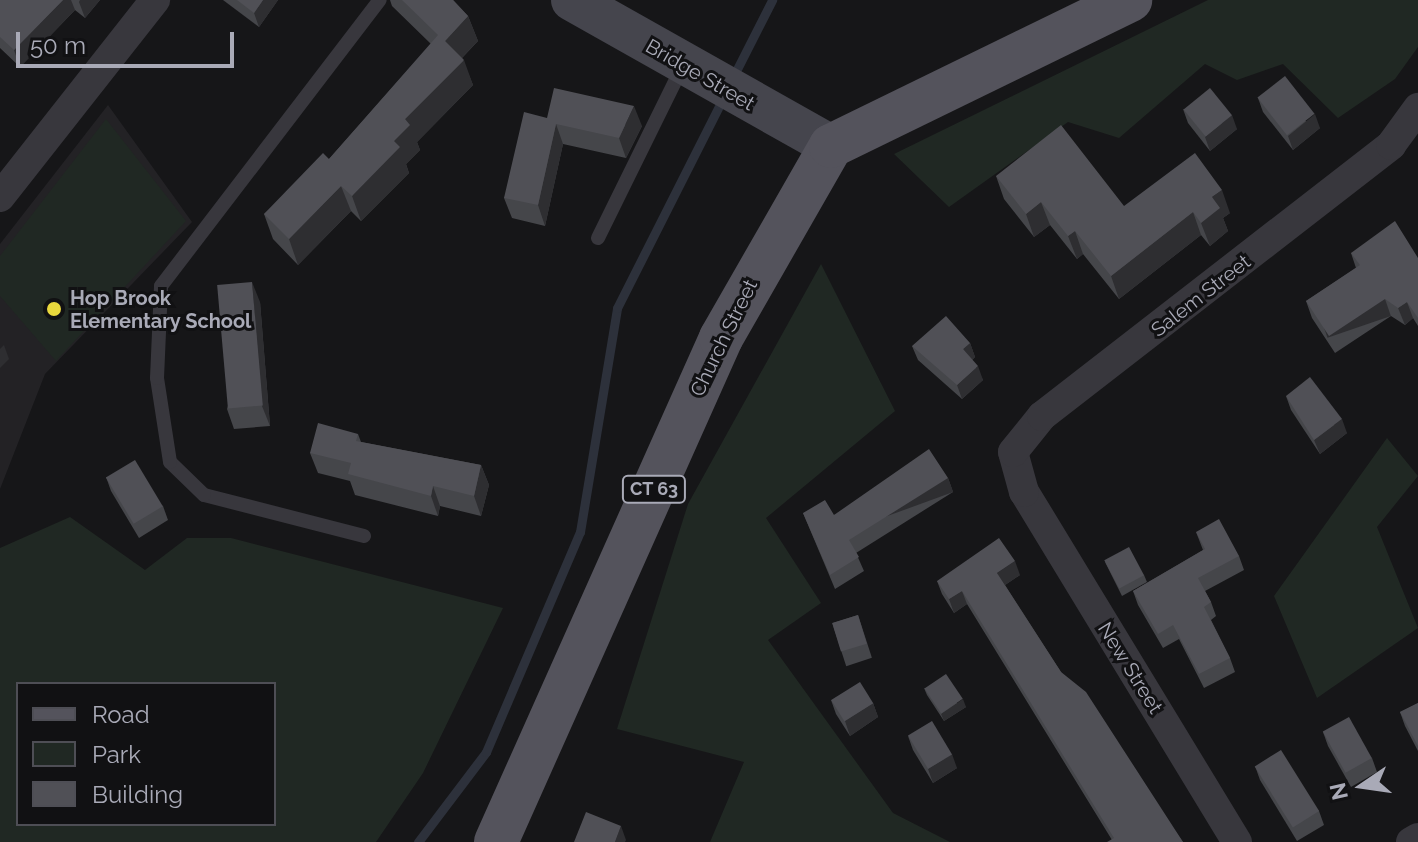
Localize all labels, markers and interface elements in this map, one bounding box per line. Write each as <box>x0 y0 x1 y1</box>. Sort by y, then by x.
scale bar <box>20 16 238 66</box>
text: 50 m <box>30 31 86 60</box>
street label: Bridge Street <box>641 34 759 116</box>
street label: Salem Street <box>1147 250 1255 342</box>
street label: Church Street <box>685 276 763 400</box>
place label: Hop Brook Elementary School <box>70 286 252 333</box>
marker: Hop Brook Elementary School <box>45 300 63 318</box>
road number: CT 63 <box>620 475 688 503</box>
street label: New Street <box>1092 618 1168 718</box>
legend <box>16 682 276 826</box>
text: Road <box>92 700 150 729</box>
text: Park <box>92 740 141 769</box>
north arrow <box>1322 746 1402 826</box>
text: Building <box>92 780 183 809</box>
text: N <box>1324 780 1353 803</box>

